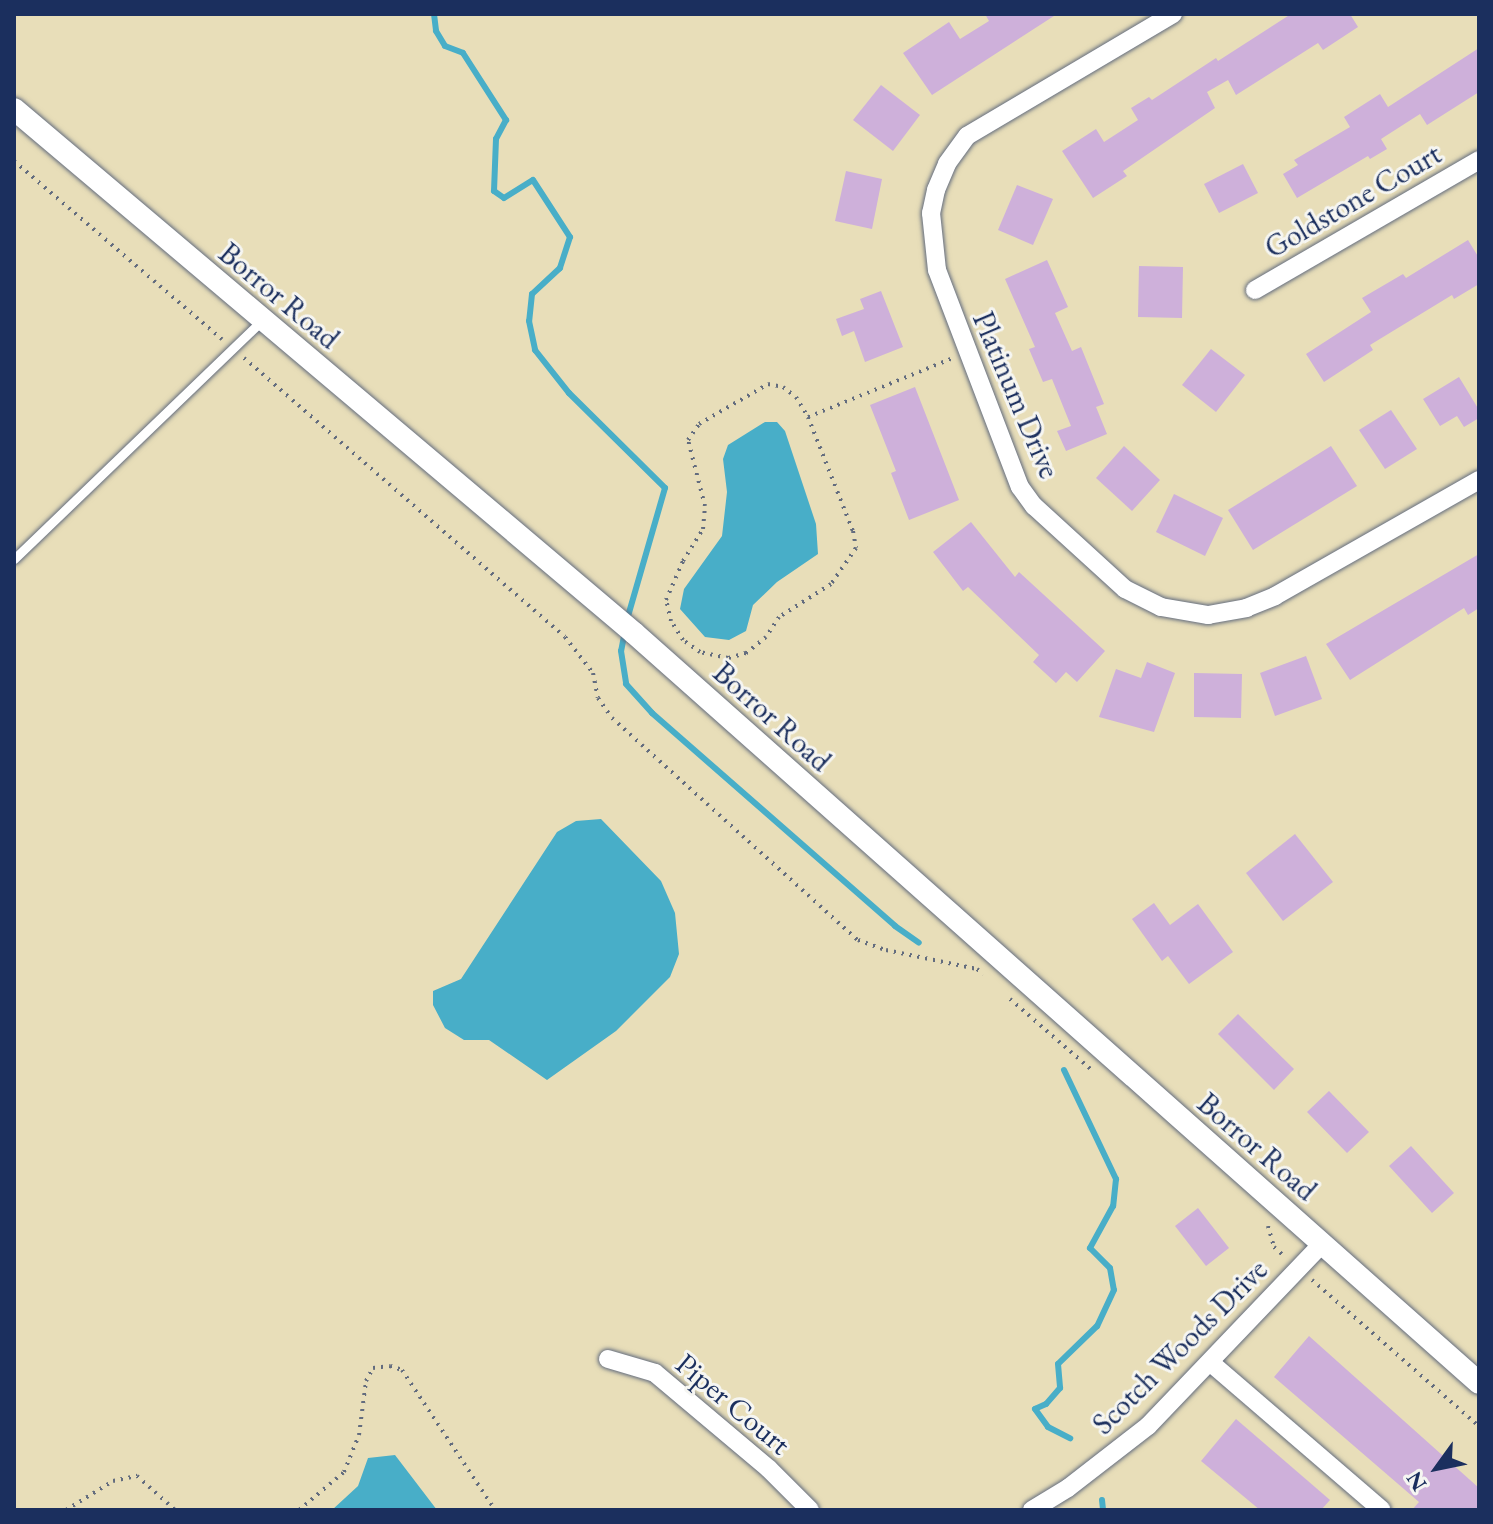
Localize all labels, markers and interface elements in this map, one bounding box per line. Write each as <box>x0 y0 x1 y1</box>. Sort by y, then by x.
street label: Goldstone Court <box>1258 136 1448 266</box>
street label: Borror Road <box>211 235 347 357</box>
street label: Platinum Drive <box>965 306 1067 484</box>
street label: Borror Road <box>706 655 838 779</box>
street label: Borror Road <box>1190 1085 1324 1209</box>
street label: Scotch Woods Drive <box>1085 1252 1275 1442</box>
street label: Piper Court <box>668 1346 798 1462</box>
north arrow <box>1397 1428 1477 1508</box>
text: N <box>1399 1466 1433 1497</box>

